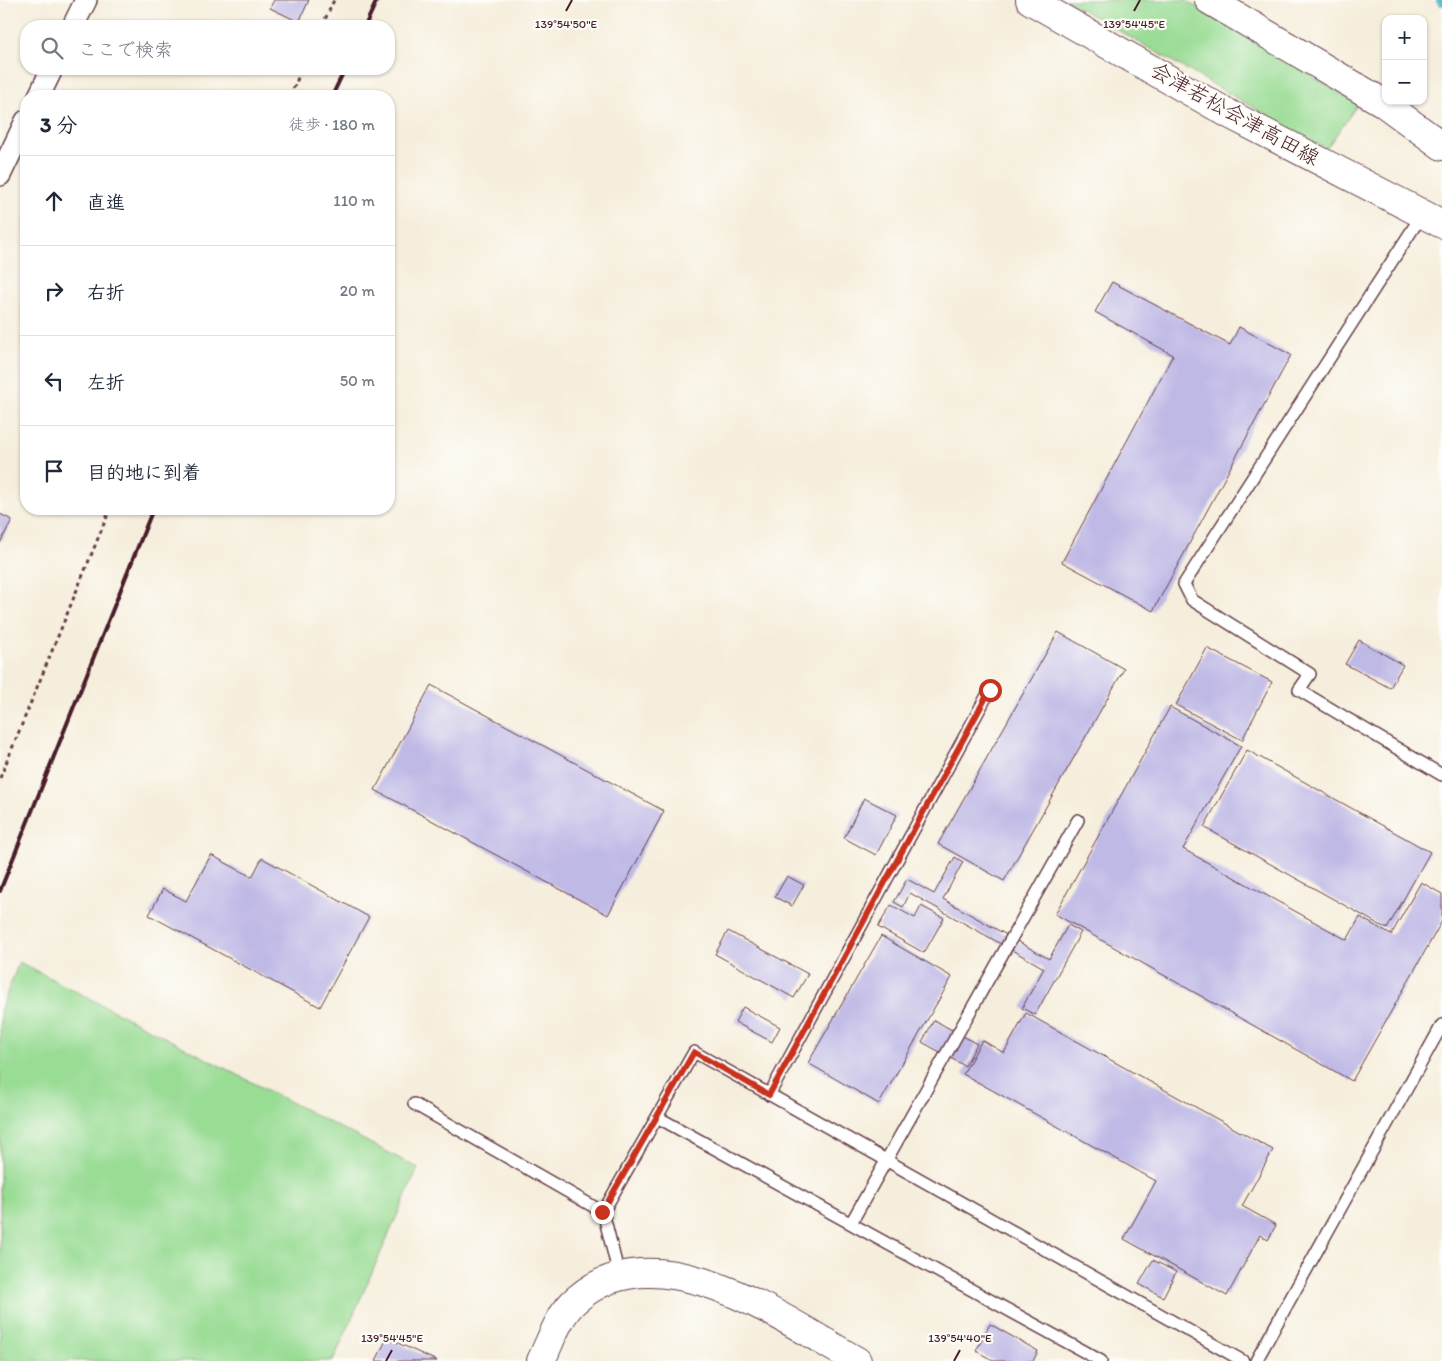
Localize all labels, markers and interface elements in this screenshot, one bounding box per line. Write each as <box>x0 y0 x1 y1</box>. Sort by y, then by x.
map controls <box>1382 15 1427 105</box>
button: + <box>1382 15 1427 60</box>
text: 139°54'50"E <box>535 17 598 31</box>
text: 139°54'45"E <box>1103 17 1165 31</box>
search box <box>20 20 395 75</box>
icon: search <box>38 34 66 62</box>
text: ここで検索 <box>78 38 173 61</box>
street label: 会津若松会津高田線 <box>1147 57 1324 170</box>
button: − <box>1382 60 1427 105</box>
text: 3 分 <box>40 112 77 137</box>
text: 徒歩 · 180 m <box>289 115 375 134</box>
icon: ahead <box>40 187 68 215</box>
text: 直進 <box>87 191 125 214</box>
text: 110 m <box>333 191 375 210</box>
icon: right <box>40 277 68 305</box>
text: 右折 <box>87 281 125 304</box>
text: 20 m <box>340 281 375 300</box>
icon: left <box>40 367 68 395</box>
text: 左折 <box>87 371 125 394</box>
text: 50 m <box>340 371 375 390</box>
icon: arrive <box>40 457 68 485</box>
text: 目的地に到着 <box>87 461 201 484</box>
route start <box>979 679 1002 702</box>
route end <box>591 1201 614 1224</box>
text: 139°54'45"E <box>361 1331 423 1345</box>
text: 139°54'40"E <box>928 1331 992 1345</box>

